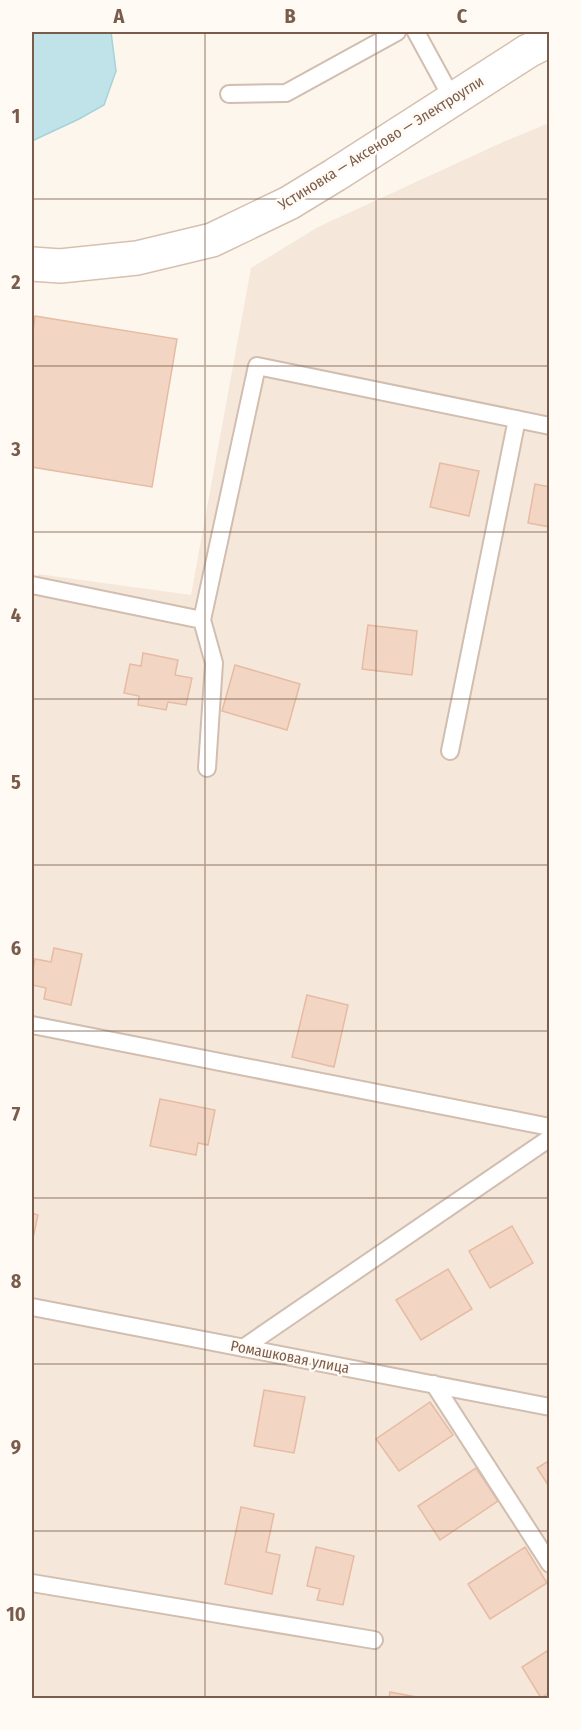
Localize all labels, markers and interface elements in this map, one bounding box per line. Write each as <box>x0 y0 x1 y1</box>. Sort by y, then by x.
text: A <box>113 4 126 28</box>
text: B <box>284 4 296 28</box>
text: C <box>457 4 468 28</box>
street label: Устиновка — Аксеново — Электроугли <box>274 72 487 214</box>
text: 1 <box>12 104 20 128</box>
text: 2 <box>10 270 21 294</box>
text: 3 <box>10 437 21 461</box>
text: 4 <box>11 603 21 627</box>
text: 5 <box>11 770 21 794</box>
text: 6 <box>11 936 21 960</box>
text: 7 <box>12 1102 21 1126</box>
text: 8 <box>11 1269 22 1293</box>
street label: Ромашковая улица <box>229 1337 351 1377</box>
text: 9 <box>11 1435 21 1459</box>
text: 10 <box>6 1602 26 1626</box>

